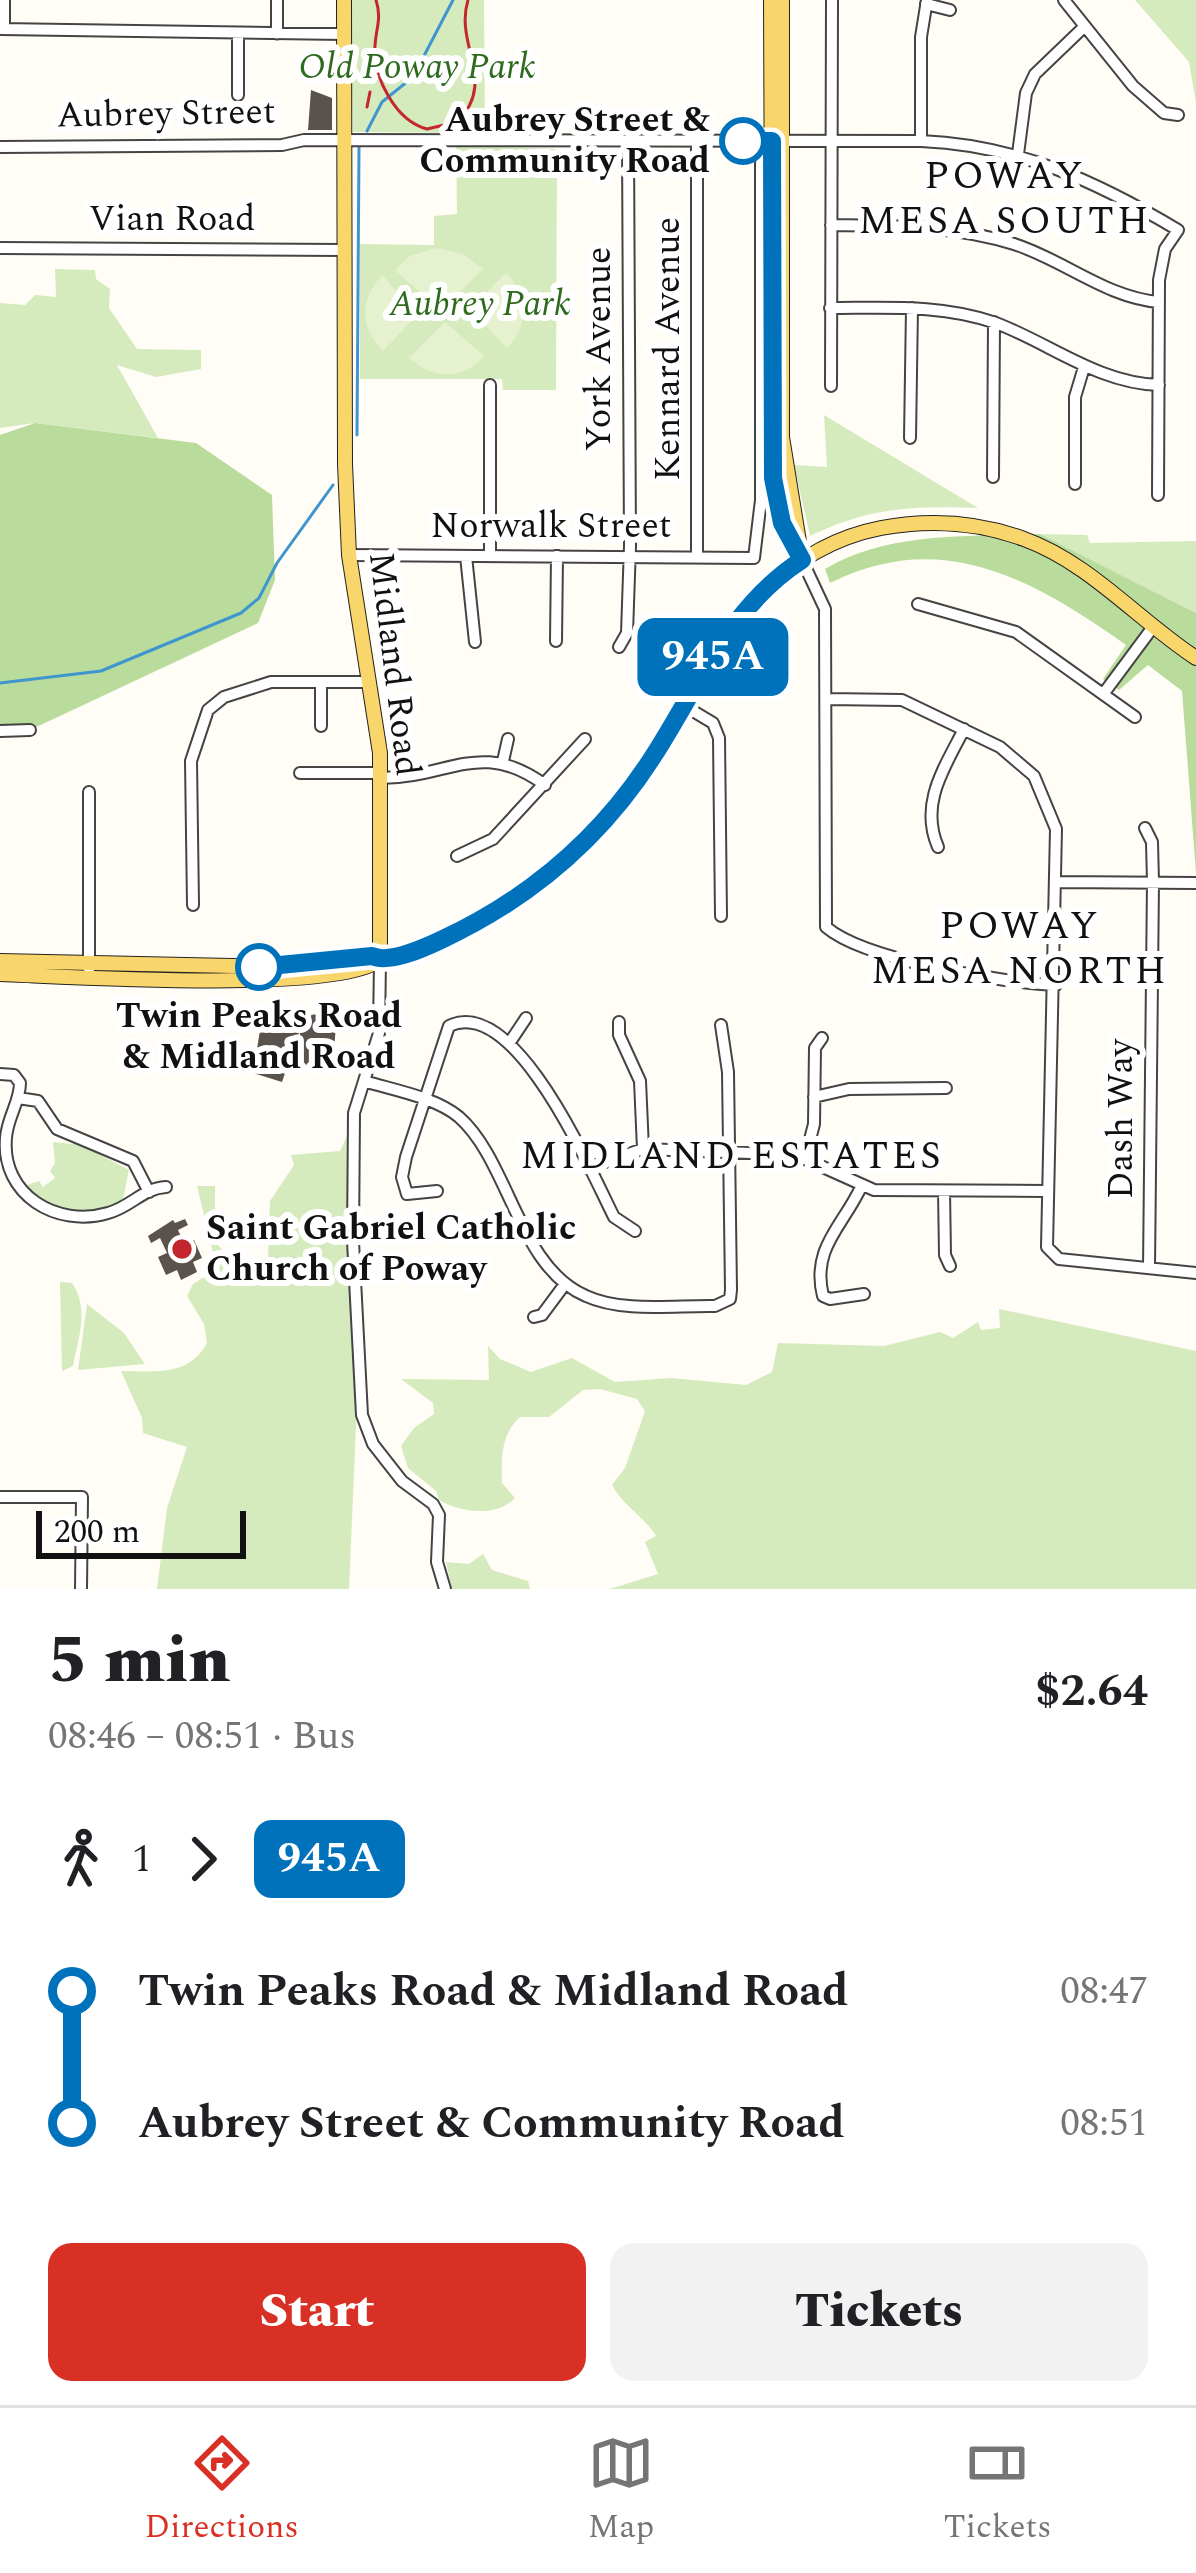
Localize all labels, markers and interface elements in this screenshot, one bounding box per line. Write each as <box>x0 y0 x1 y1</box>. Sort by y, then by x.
park label: Old Poway Park <box>299 40 536 95</box>
street label: Aubrey Street <box>56 85 276 143</box>
place label: Aubrey Street & Community Road <box>419 93 710 189</box>
marker: Aubrey Street & Community Road <box>721 119 765 163</box>
district label: POWAY MESA SOUTH <box>858 147 1152 251</box>
street label: Vian Road <box>89 192 255 247</box>
street label: Kennard Avenue <box>641 217 696 481</box>
street label: York Avenue <box>572 247 627 451</box>
park label: Aubrey Park <box>388 277 571 332</box>
street label: Norwalk Street <box>430 499 672 554</box>
street label: Midland Road <box>353 549 435 779</box>
line badge: 945A <box>629 618 797 696</box>
text: 945A <box>661 625 765 688</box>
district label: POWAY MESA NORTH <box>871 897 1169 1001</box>
marker: Twin Peaks Road & Midland Road <box>237 945 281 989</box>
place label: Twin Peaks Road & Midland Road <box>116 989 402 1085</box>
street label: Dash Way <box>1094 1037 1149 1199</box>
district label: MIDLAND ESTATES <box>520 1127 944 1186</box>
place label: Saint Gabriel Catholic Church of Poway <box>206 1201 576 1297</box>
marker: Saint Gabriel Catholic Church of Poway <box>169 1236 195 1262</box>
scale bar <box>36 1505 246 1558</box>
text: 200 m <box>54 1507 140 1557</box>
text: 5 min <box>48 1611 231 1712</box>
text: $2.64 <box>1035 1657 1148 1726</box>
text: 08:46 – 08:51 · Bus <box>48 1707 356 1766</box>
icon: walk <box>48 1826 114 1892</box>
icon: forward <box>170 1826 236 1892</box>
text: 945A <box>278 1827 381 1890</box>
text: 1 <box>132 1830 152 1889</box>
text: Twin Peaks Road & Midland Road <box>138 1957 849 2026</box>
text: 08:47 <box>1060 1962 1148 2021</box>
text: Aubrey Street & Community Road <box>138 2089 845 2158</box>
text: 08:51 <box>1060 2094 1148 2153</box>
button: Start <box>48 2243 586 2381</box>
button: Tickets <box>610 2243 1148 2381</box>
tab: Directions <box>145 2430 299 2552</box>
tab: Map <box>588 2430 654 2552</box>
tab: Tickets <box>943 2430 1051 2552</box>

